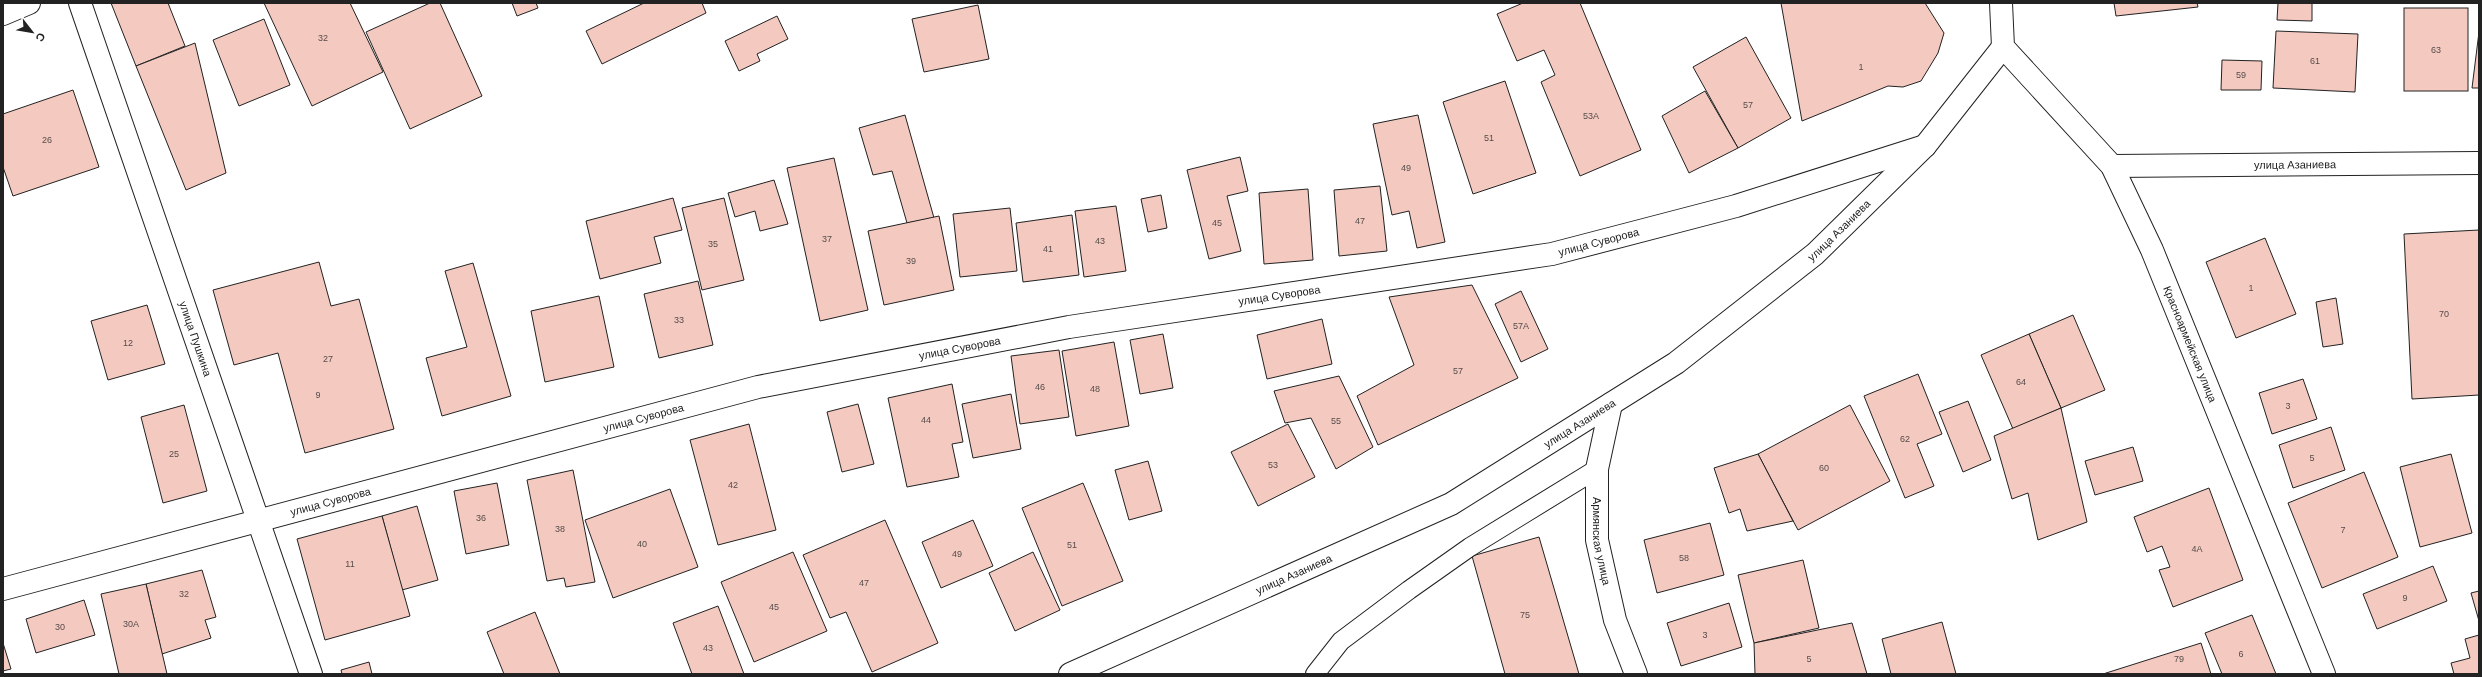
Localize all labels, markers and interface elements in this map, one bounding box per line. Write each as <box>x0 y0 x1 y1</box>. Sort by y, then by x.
north arrow <box>12 12 52 52</box>
text: С <box>33 31 48 44</box>
house number: 32 <box>318 33 328 43</box>
house number: 63 <box>2431 45 2441 55</box>
house number: 61 <box>2310 56 2320 66</box>
house number: 1 <box>1858 62 1864 72</box>
house number: 59 <box>2236 70 2246 80</box>
house number: 57 <box>1743 100 1753 110</box>
house number: 53А <box>1583 111 1599 121</box>
house number: 51 <box>1484 133 1494 143</box>
house number: 26 <box>42 135 52 145</box>
street label: улица Азаниева <box>2254 158 2337 171</box>
house number: 49 <box>1401 163 1411 173</box>
street label: улица Азаниева <box>1805 197 1873 263</box>
house number: 47 <box>1355 216 1365 226</box>
house number: 45 <box>1212 218 1222 228</box>
street label: улица Суворова <box>1557 225 1641 258</box>
house number: 37 <box>822 234 832 244</box>
house number: 43 <box>1095 236 1105 246</box>
house number: 35 <box>708 239 718 249</box>
house number: 41 <box>1043 244 1053 254</box>
house number: 39 <box>906 256 916 266</box>
street label: улица Суворова <box>1238 283 1322 307</box>
house number: 1 <box>2248 283 2254 293</box>
street label: Красноармейская улица <box>2161 284 2219 405</box>
street label: улица Пушкина <box>177 299 214 379</box>
house number: 70 <box>2439 309 2449 319</box>
house number: 33 <box>674 315 684 325</box>
house number: 57А <box>1513 321 1529 331</box>
street label: улица Суворова <box>918 334 1002 362</box>
house number: 12 <box>123 338 133 348</box>
house number: 27 <box>323 354 333 364</box>
house number: 57 <box>1453 366 1463 376</box>
house number: 64 <box>2016 377 2026 387</box>
house number: 46 <box>1035 382 1045 392</box>
house number: 48 <box>1090 384 1100 394</box>
house number: 9 <box>315 390 321 400</box>
street label: улица Азаниева <box>1542 396 1618 450</box>
street label: улица Суворова <box>602 401 686 434</box>
house number: 3 <box>2285 401 2291 411</box>
house number: 44 <box>921 415 931 425</box>
house number: 55 <box>1331 416 1341 426</box>
house number: 62 <box>1900 434 1910 444</box>
house number: 25 <box>169 449 179 459</box>
house number: 5 <box>2309 453 2315 463</box>
house number: 53 <box>1268 460 1278 470</box>
house number: 60 <box>1819 463 1829 473</box>
house number: 42 <box>728 480 738 490</box>
street label: улица Суворова <box>289 485 373 518</box>
street label: Армянская улица <box>1591 497 1613 587</box>
house number: 36 <box>476 513 486 523</box>
house number: 38 <box>555 524 565 534</box>
house number: 7 <box>2340 525 2346 535</box>
house number: 40 <box>637 539 647 549</box>
house number: 51 <box>1067 540 1077 550</box>
house number: 4А <box>2191 544 2203 554</box>
house number: 49 <box>952 549 962 559</box>
street label: улица Азаниева <box>1254 552 1334 596</box>
house number: 58 <box>1679 553 1689 563</box>
house number: 11 <box>345 559 355 569</box>
house number: 47 <box>859 578 869 588</box>
house number: 32 <box>179 589 189 599</box>
house number: 9 <box>2402 593 2408 603</box>
house number: 45 <box>769 602 779 612</box>
house number: 75 <box>1520 610 1530 620</box>
house number: 30А <box>123 619 139 629</box>
house number: 30 <box>55 622 65 632</box>
house number: 3 <box>1702 630 1708 640</box>
house number: 43 <box>703 643 713 653</box>
house number: 6 <box>2238 649 2244 659</box>
house number: 5 <box>1806 654 1812 664</box>
house number: 79 <box>2174 654 2184 664</box>

